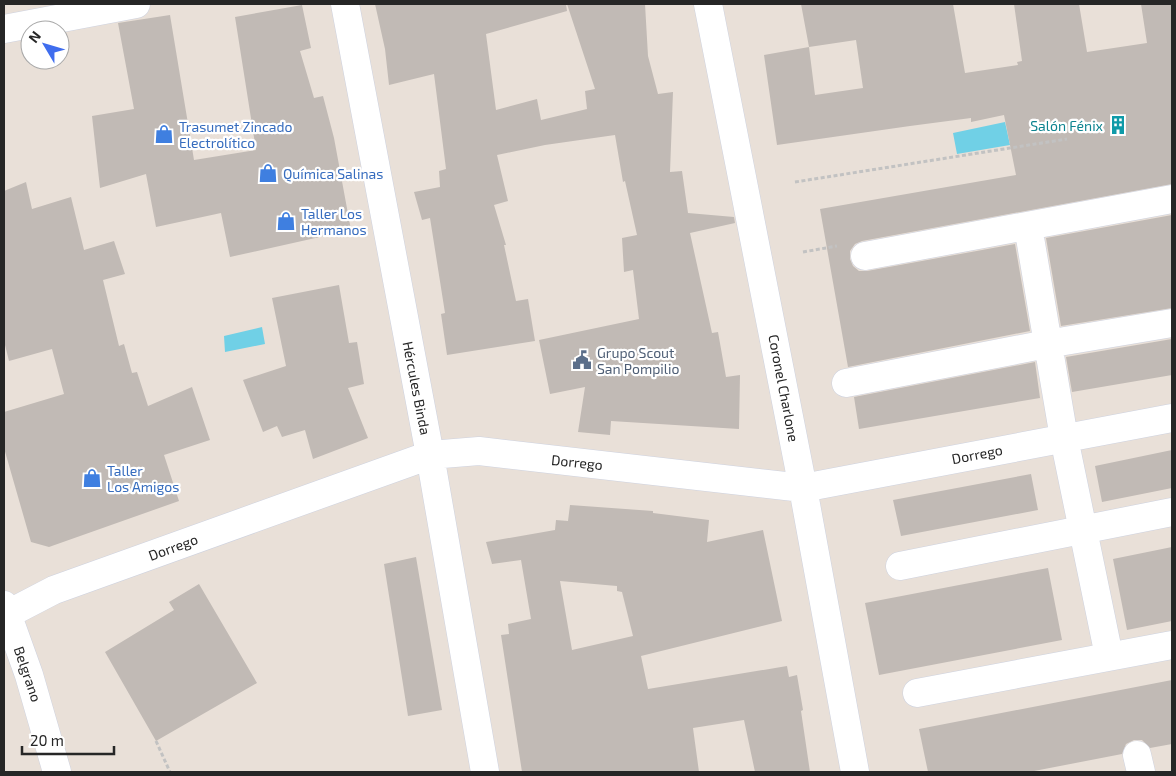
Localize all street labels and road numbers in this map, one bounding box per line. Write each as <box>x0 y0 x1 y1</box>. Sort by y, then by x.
street label: Coronel Charlone <box>765 333 803 443</box>
street label: Hércules Binda <box>400 340 434 436</box>
street label: Dorrego <box>950 441 1004 467</box>
street label: Dorrego <box>550 451 604 473</box>
street label: Dorrego <box>146 530 200 564</box>
street label: Belgrano <box>11 644 45 704</box>

